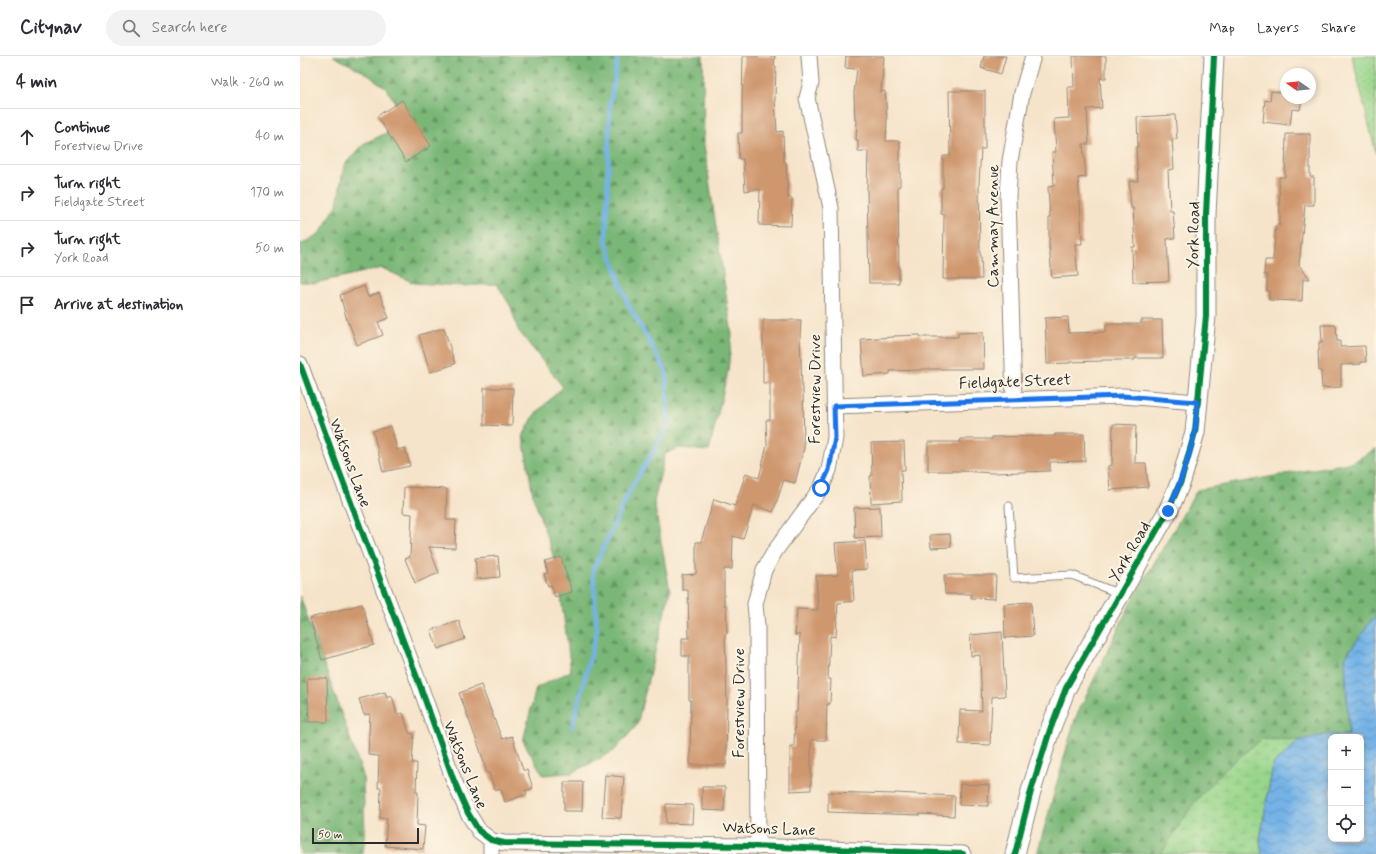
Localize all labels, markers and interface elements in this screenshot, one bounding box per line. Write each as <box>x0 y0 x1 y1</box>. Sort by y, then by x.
search box <box>106 10 386 46</box>
text: Citynav <box>20 15 82 40</box>
icon: search <box>120 17 142 39</box>
text: Search here <box>152 18 227 38</box>
text: Map <box>1209 19 1235 37</box>
text: Layers <box>1257 19 1299 37</box>
text: Share <box>1321 19 1356 37</box>
north arrow <box>1280 68 1316 104</box>
text: 4 min <box>16 71 57 93</box>
text: Walk · 260 m <box>211 74 284 91</box>
text: Continue <box>54 118 110 138</box>
icon: ahead <box>16 126 38 148</box>
text: 40 m <box>255 128 284 145</box>
text: Forestview Drive <box>54 138 143 155</box>
street label: Cammay Avenue <box>983 164 1004 288</box>
text: Turn right <box>54 174 121 194</box>
icon: right <box>16 182 38 204</box>
text: 170 m <box>250 184 284 201</box>
text: Fieldgate Street <box>54 194 145 211</box>
street label: York Road <box>1183 201 1205 269</box>
text: Turn right <box>54 230 121 250</box>
icon: right <box>16 238 38 260</box>
text: 50 m <box>255 240 284 257</box>
text: York Road <box>54 250 109 267</box>
icon: arrive <box>16 294 38 316</box>
text: Arrive at destination <box>54 295 183 315</box>
street label: Forestview Drive <box>805 334 826 444</box>
street label: Fieldgate Street <box>959 370 1072 394</box>
street label: Watsons Lane <box>324 416 376 510</box>
route start <box>812 479 830 497</box>
route end <box>1159 502 1177 520</box>
street label: York Road <box>1104 518 1156 586</box>
street label: Forestview Drive <box>729 648 750 758</box>
street label: Watsons Lane <box>438 718 492 812</box>
map controls <box>1328 734 1364 842</box>
button: + <box>1328 734 1364 770</box>
button: − <box>1328 770 1364 806</box>
button: locate <box>1328 806 1364 842</box>
street label: Watsons Lane <box>722 817 816 841</box>
scale bar <box>312 826 419 845</box>
text: 50 m <box>318 828 343 842</box>

